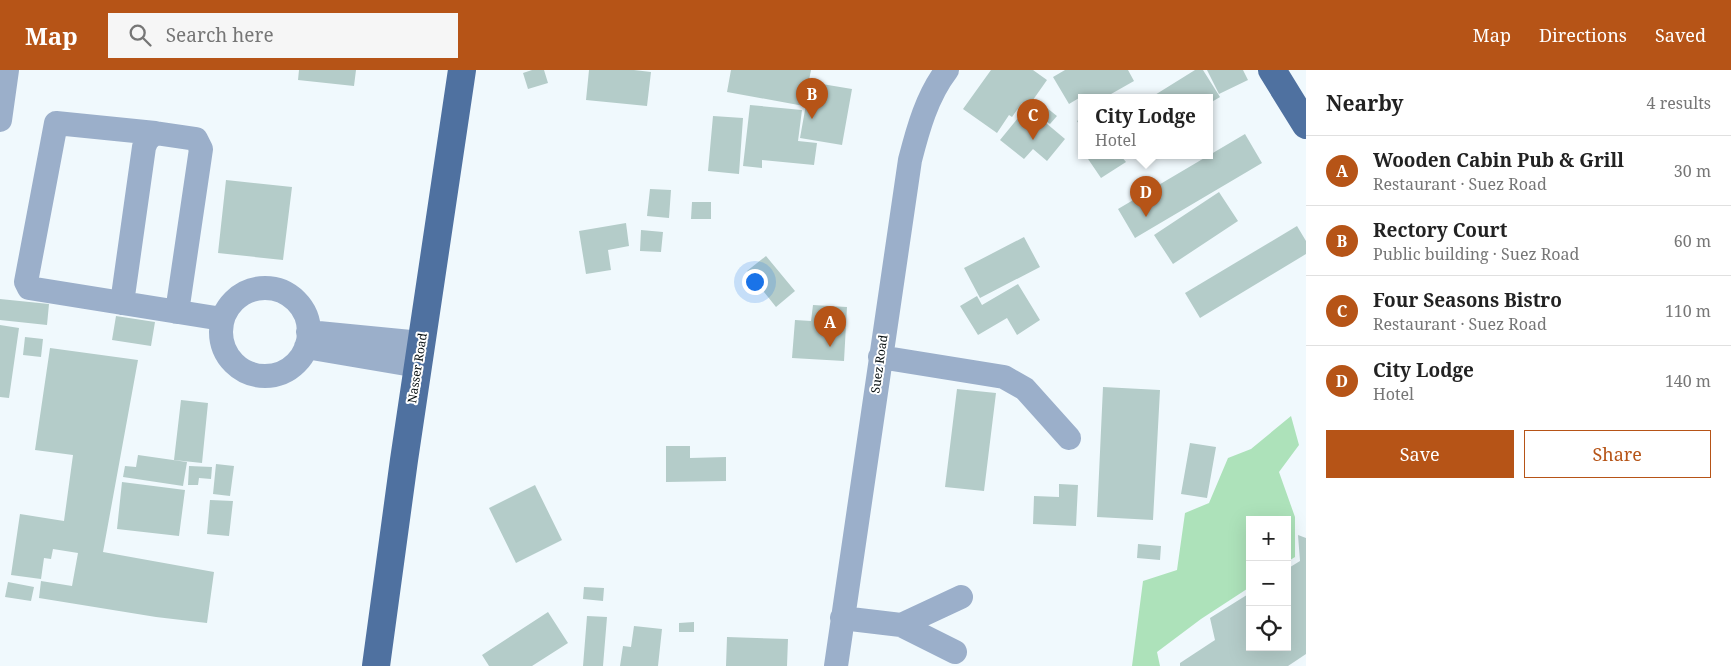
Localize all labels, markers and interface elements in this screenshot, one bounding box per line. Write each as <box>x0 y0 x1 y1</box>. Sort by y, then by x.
search box <box>108 13 458 58</box>
text: Map <box>25 19 78 52</box>
icon: search <box>126 21 154 49</box>
text: Search here <box>166 22 274 48</box>
text: Map <box>1473 23 1511 47</box>
text: Directions <box>1539 23 1627 47</box>
text: Saved <box>1655 23 1706 47</box>
pin: B <box>796 78 828 119</box>
text: Nearby <box>1326 89 1404 117</box>
text: 4 results <box>1647 92 1711 114</box>
popup <box>1078 94 1213 159</box>
pin: C <box>1017 99 1049 140</box>
text: City Lodge <box>1095 103 1196 129</box>
text: Hotel <box>1095 129 1136 151</box>
text: Wooden Cabin Pub & Grill <box>1373 147 1624 173</box>
text: A <box>1336 160 1348 182</box>
text: 30 m <box>1674 160 1711 182</box>
text: Restaurant · Suez Road <box>1373 173 1547 195</box>
pin: D <box>1130 176 1162 217</box>
text: Rectory Court <box>1373 217 1507 243</box>
text: B <box>1337 230 1347 252</box>
text: 60 m <box>1674 230 1711 252</box>
text: Public building · Suez Road <box>1373 243 1579 265</box>
your location <box>742 269 768 295</box>
text: Four Seasons Bistro <box>1373 287 1562 313</box>
text: C <box>1337 300 1347 322</box>
text: 110 m <box>1665 300 1711 322</box>
pin: A <box>814 306 846 347</box>
text: Restaurant · Suez Road <box>1373 313 1547 335</box>
street label: Nasser Road <box>403 331 431 404</box>
street label: Suez Road <box>866 333 892 394</box>
text: City Lodge <box>1373 357 1474 383</box>
text: D <box>1336 370 1348 392</box>
text: 140 m <box>1665 370 1711 392</box>
text: Hotel <box>1373 383 1414 405</box>
button: Save <box>1326 430 1514 478</box>
button: Share <box>1524 430 1711 478</box>
map controls <box>1246 516 1291 651</box>
button: + <box>1246 516 1291 561</box>
button: − <box>1246 561 1291 606</box>
button: locate <box>1246 606 1291 651</box>

